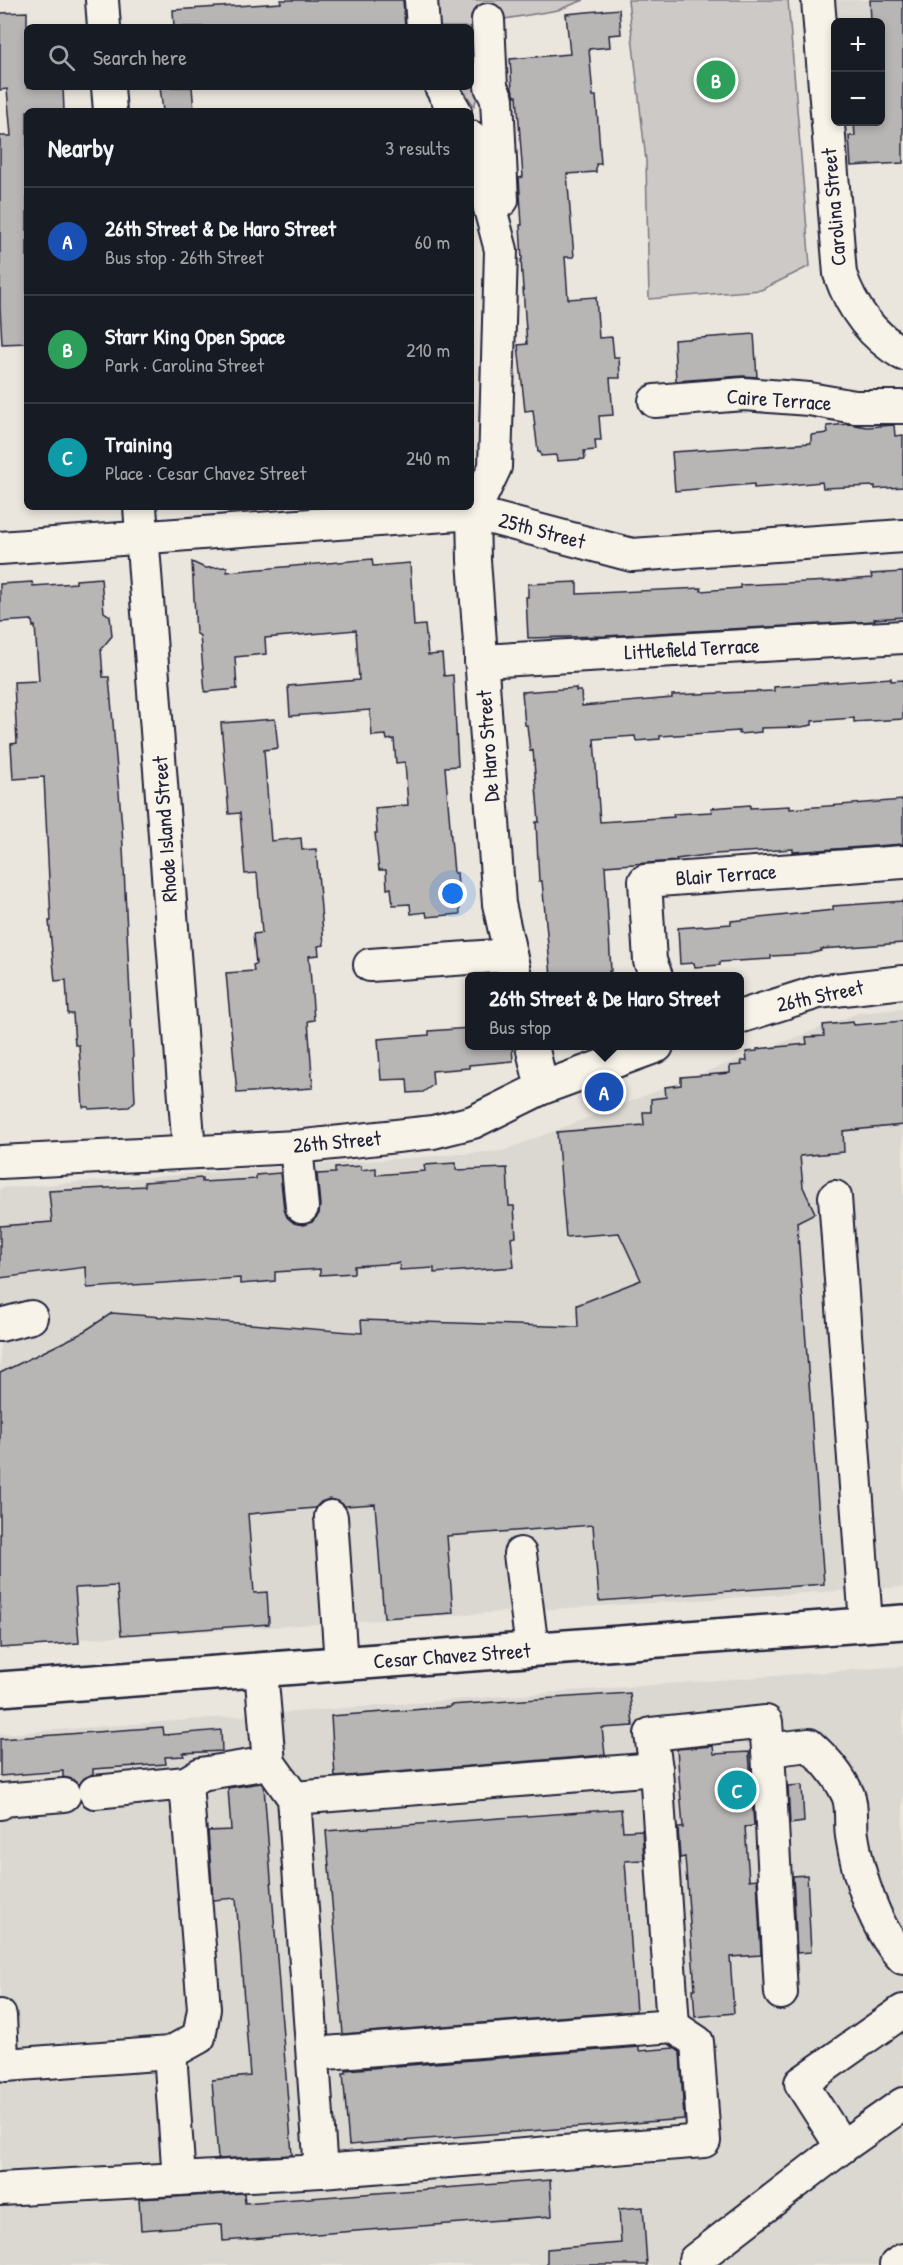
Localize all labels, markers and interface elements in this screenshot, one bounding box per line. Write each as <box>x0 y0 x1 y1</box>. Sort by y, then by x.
map controls <box>831 18 885 126</box>
button: + <box>831 18 885 72</box>
search box <box>24 24 474 90</box>
icon: search <box>45 41 78 74</box>
text: Search here <box>93 42 187 72</box>
pin: B <box>696 58 736 103</box>
button: − <box>831 72 885 126</box>
text: Nearby <box>48 130 114 165</box>
text: 3 results <box>385 134 450 161</box>
street label: Carolina Street <box>814 146 853 267</box>
text: 26th Street & De Haro Street <box>105 213 336 243</box>
text: A <box>63 228 72 255</box>
text: 60 m <box>415 228 450 255</box>
text: Bus stop · 26th Street <box>105 243 264 270</box>
text: Starr King Open Space <box>105 321 285 351</box>
text: B <box>62 336 73 363</box>
text: 210 m <box>406 336 450 363</box>
text: Park · Carolina Street <box>105 351 264 378</box>
street label: Caire Terrace <box>726 381 832 418</box>
text: Training <box>105 429 172 459</box>
text: C <box>62 444 73 471</box>
text: 240 m <box>406 444 450 471</box>
text: Place · Cesar Chavez Street <box>105 459 306 486</box>
street label: 25th Street <box>496 505 589 556</box>
street label: Littlefield Terrace <box>624 630 760 667</box>
street label: De Haro Street <box>469 689 506 803</box>
street label: Rhode Island Street <box>145 754 184 903</box>
street label: Blair Terrace <box>674 857 777 892</box>
your location <box>438 879 467 908</box>
popup <box>465 972 744 1050</box>
street label: 26th Street <box>774 972 867 1019</box>
text: 26th Street & De Haro Street <box>489 983 720 1013</box>
text: Bus stop <box>489 1013 551 1040</box>
pin: A <box>584 1070 624 1114</box>
street label: 26th Street <box>292 1123 383 1160</box>
street label: Cesar Chavez Street <box>373 1636 532 1675</box>
pin: C <box>718 1768 756 1812</box>

